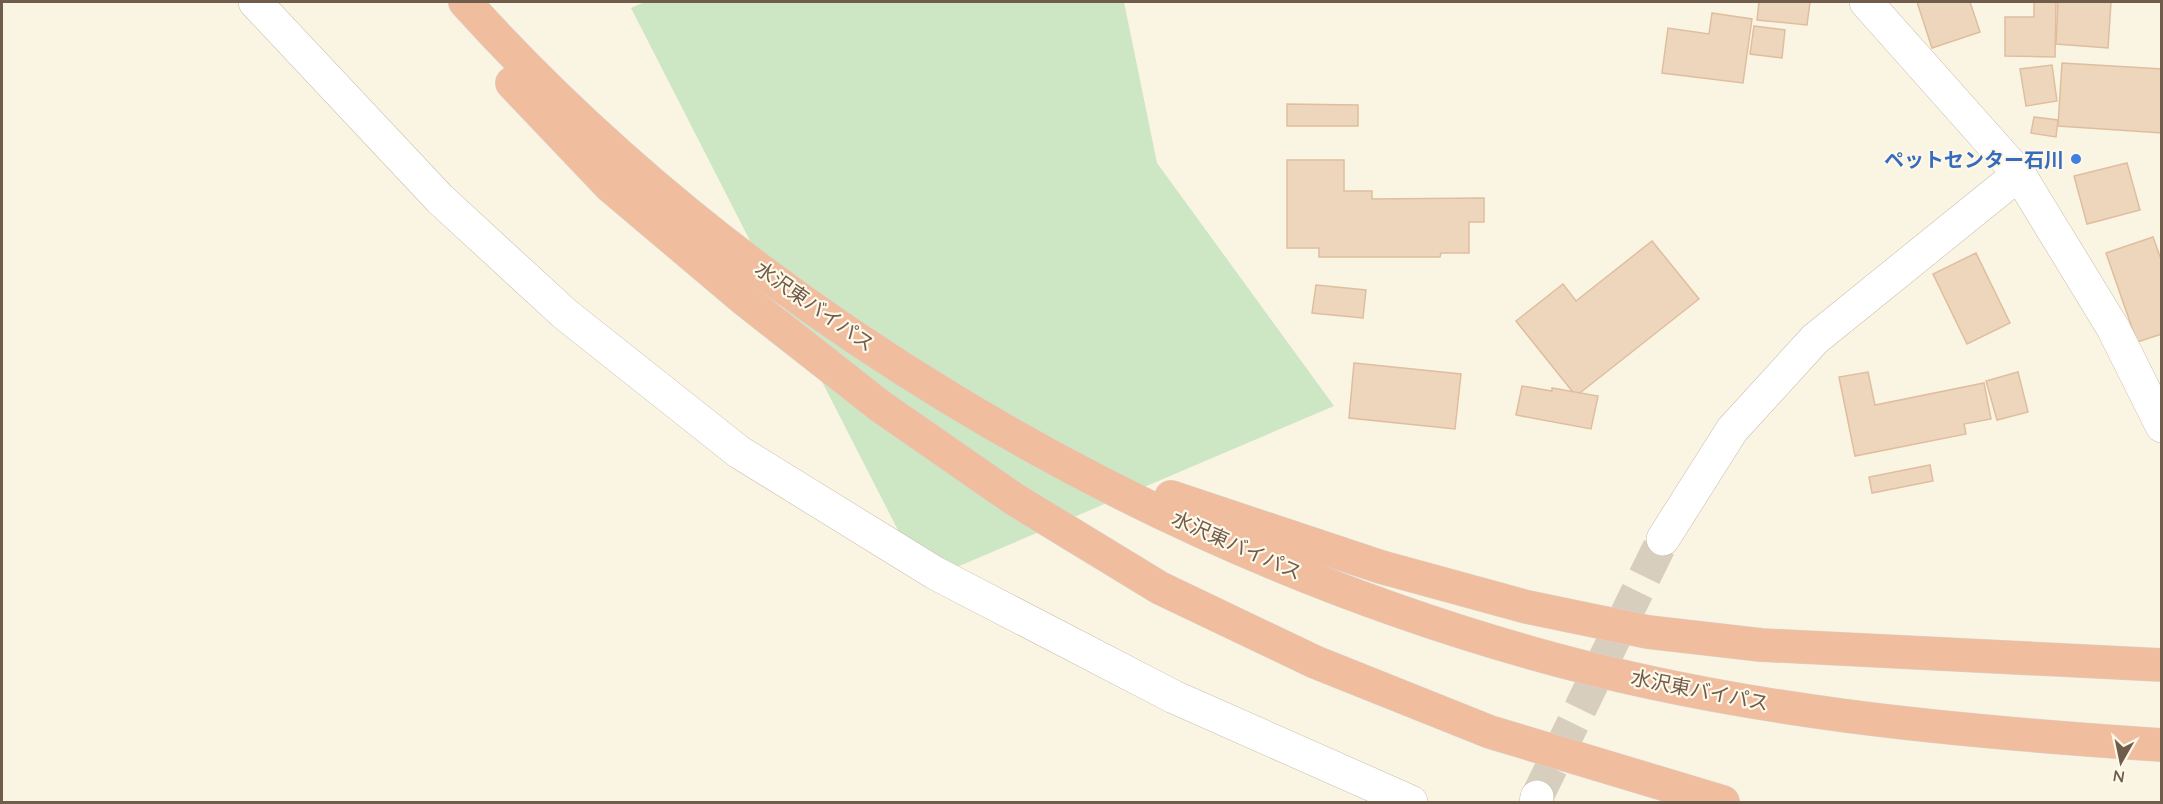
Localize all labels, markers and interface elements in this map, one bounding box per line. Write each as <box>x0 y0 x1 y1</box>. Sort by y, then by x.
place label: ペットセンター石川 <box>1884 147 2064 172</box>
marker: ペットセンター石川 <box>2069 152 2083 166</box>
street label: 水沢東バイパス <box>751 256 879 356</box>
street label: 水沢東バイパス <box>1168 505 1306 585</box>
street label: 水沢東バイパス <box>1629 664 1771 716</box>
north arrow <box>2091 732 2151 792</box>
text: N <box>2111 766 2126 788</box>

